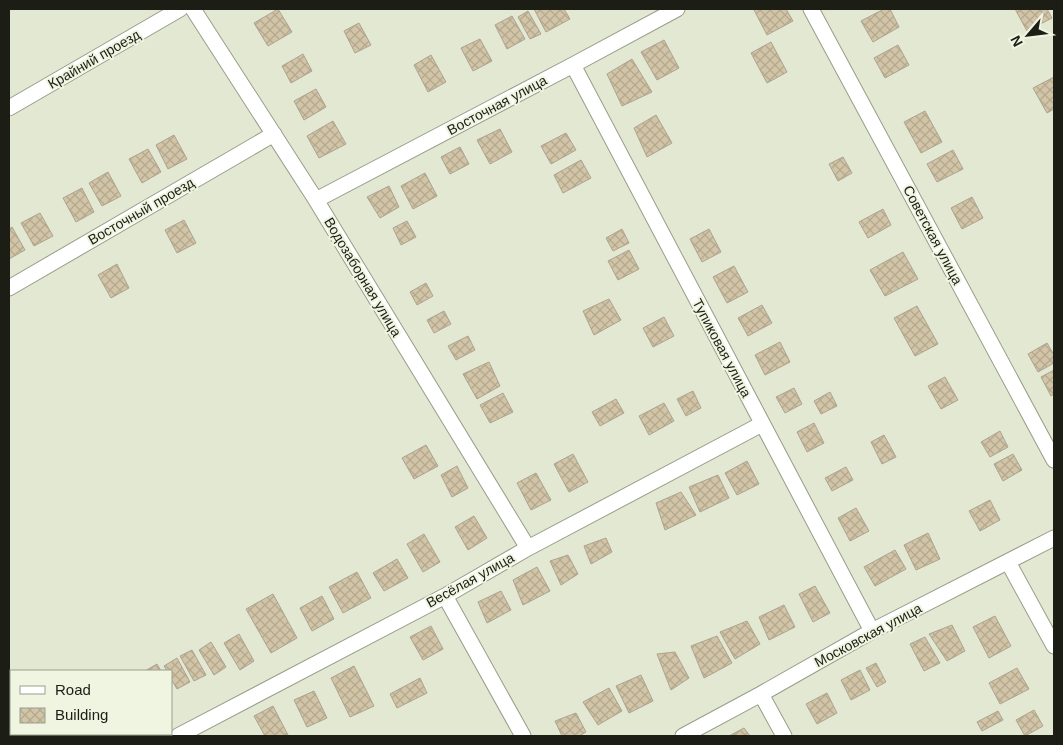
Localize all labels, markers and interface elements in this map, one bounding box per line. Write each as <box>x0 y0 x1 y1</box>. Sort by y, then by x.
north arrow <box>1003 10 1053 60</box>
street label: Крайний проезд <box>45 26 143 92</box>
text: N <box>1007 33 1026 49</box>
street label: Восточная улица <box>444 72 550 138</box>
street label: Восточный проезд <box>85 174 197 248</box>
street label: Советская улица <box>900 183 966 287</box>
street label: Водозаборная улица <box>321 215 405 340</box>
street label: Тупиковая улица <box>689 296 755 400</box>
street label: Весёлая улица <box>423 549 517 611</box>
street label: Московская улица <box>812 600 925 670</box>
legend <box>10 670 172 735</box>
text: Road <box>55 681 91 698</box>
text: Building <box>55 706 108 723</box>

